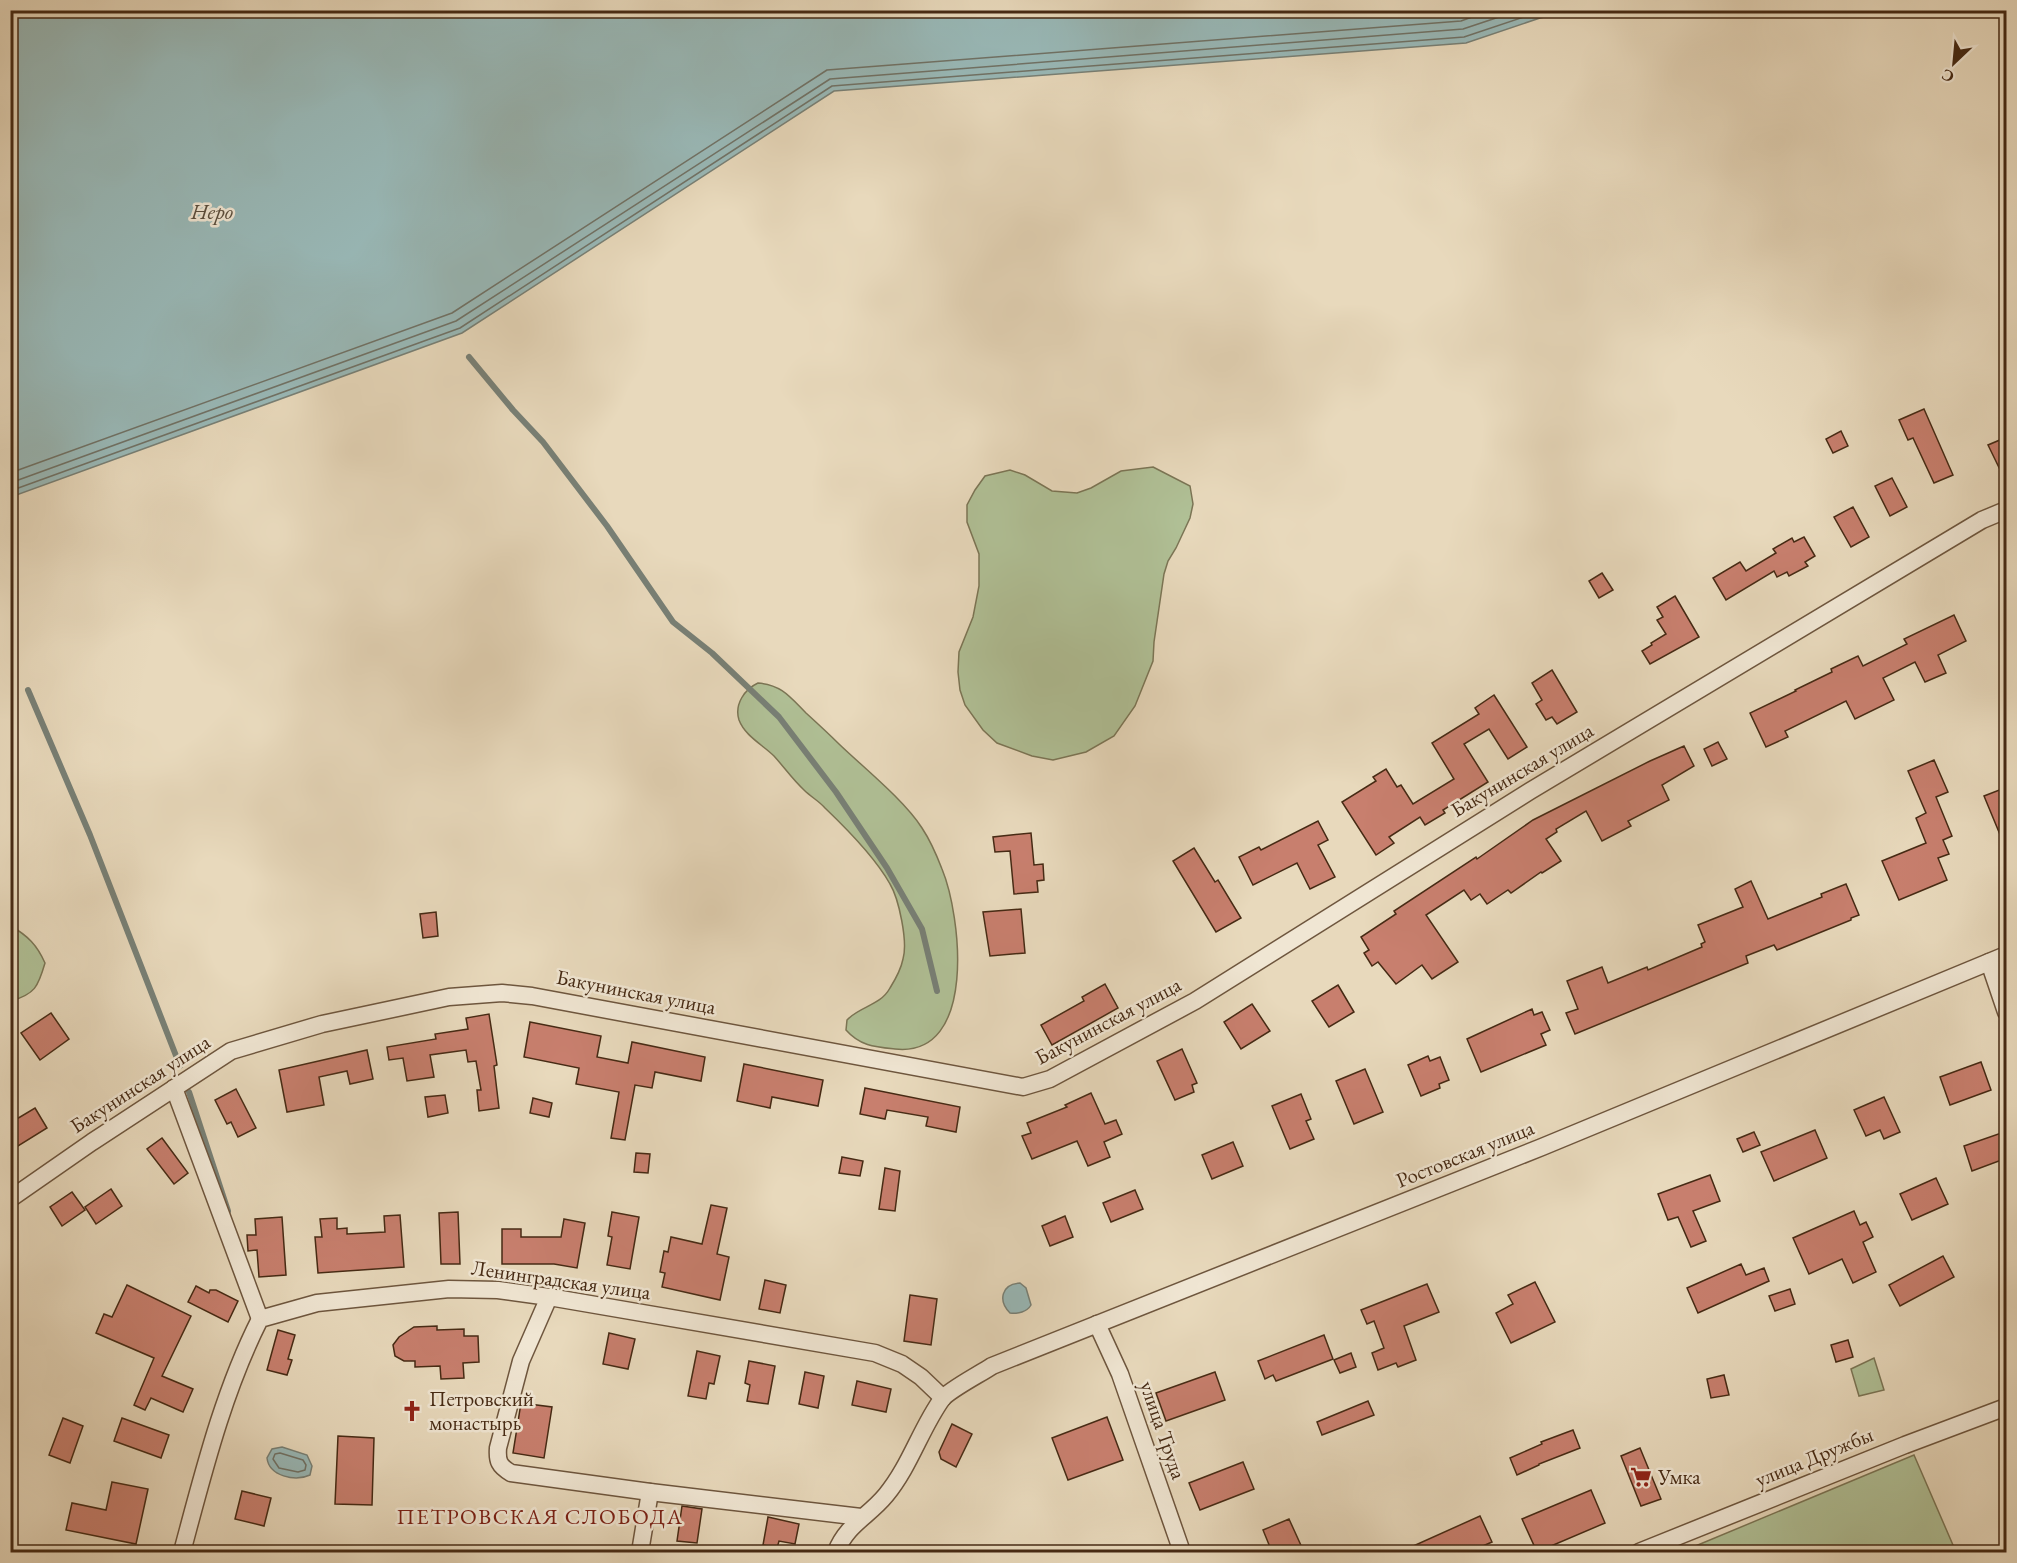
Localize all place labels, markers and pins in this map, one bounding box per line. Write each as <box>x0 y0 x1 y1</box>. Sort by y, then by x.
place label: Петровский монастырь <box>429 1385 534 1436</box>
church icon: Петровский монастырь <box>400 1399 424 1423</box>
place label: Умка <box>1657 1463 1701 1490</box>
supermarket icon: Умка <box>1629 1465 1653 1489</box>

